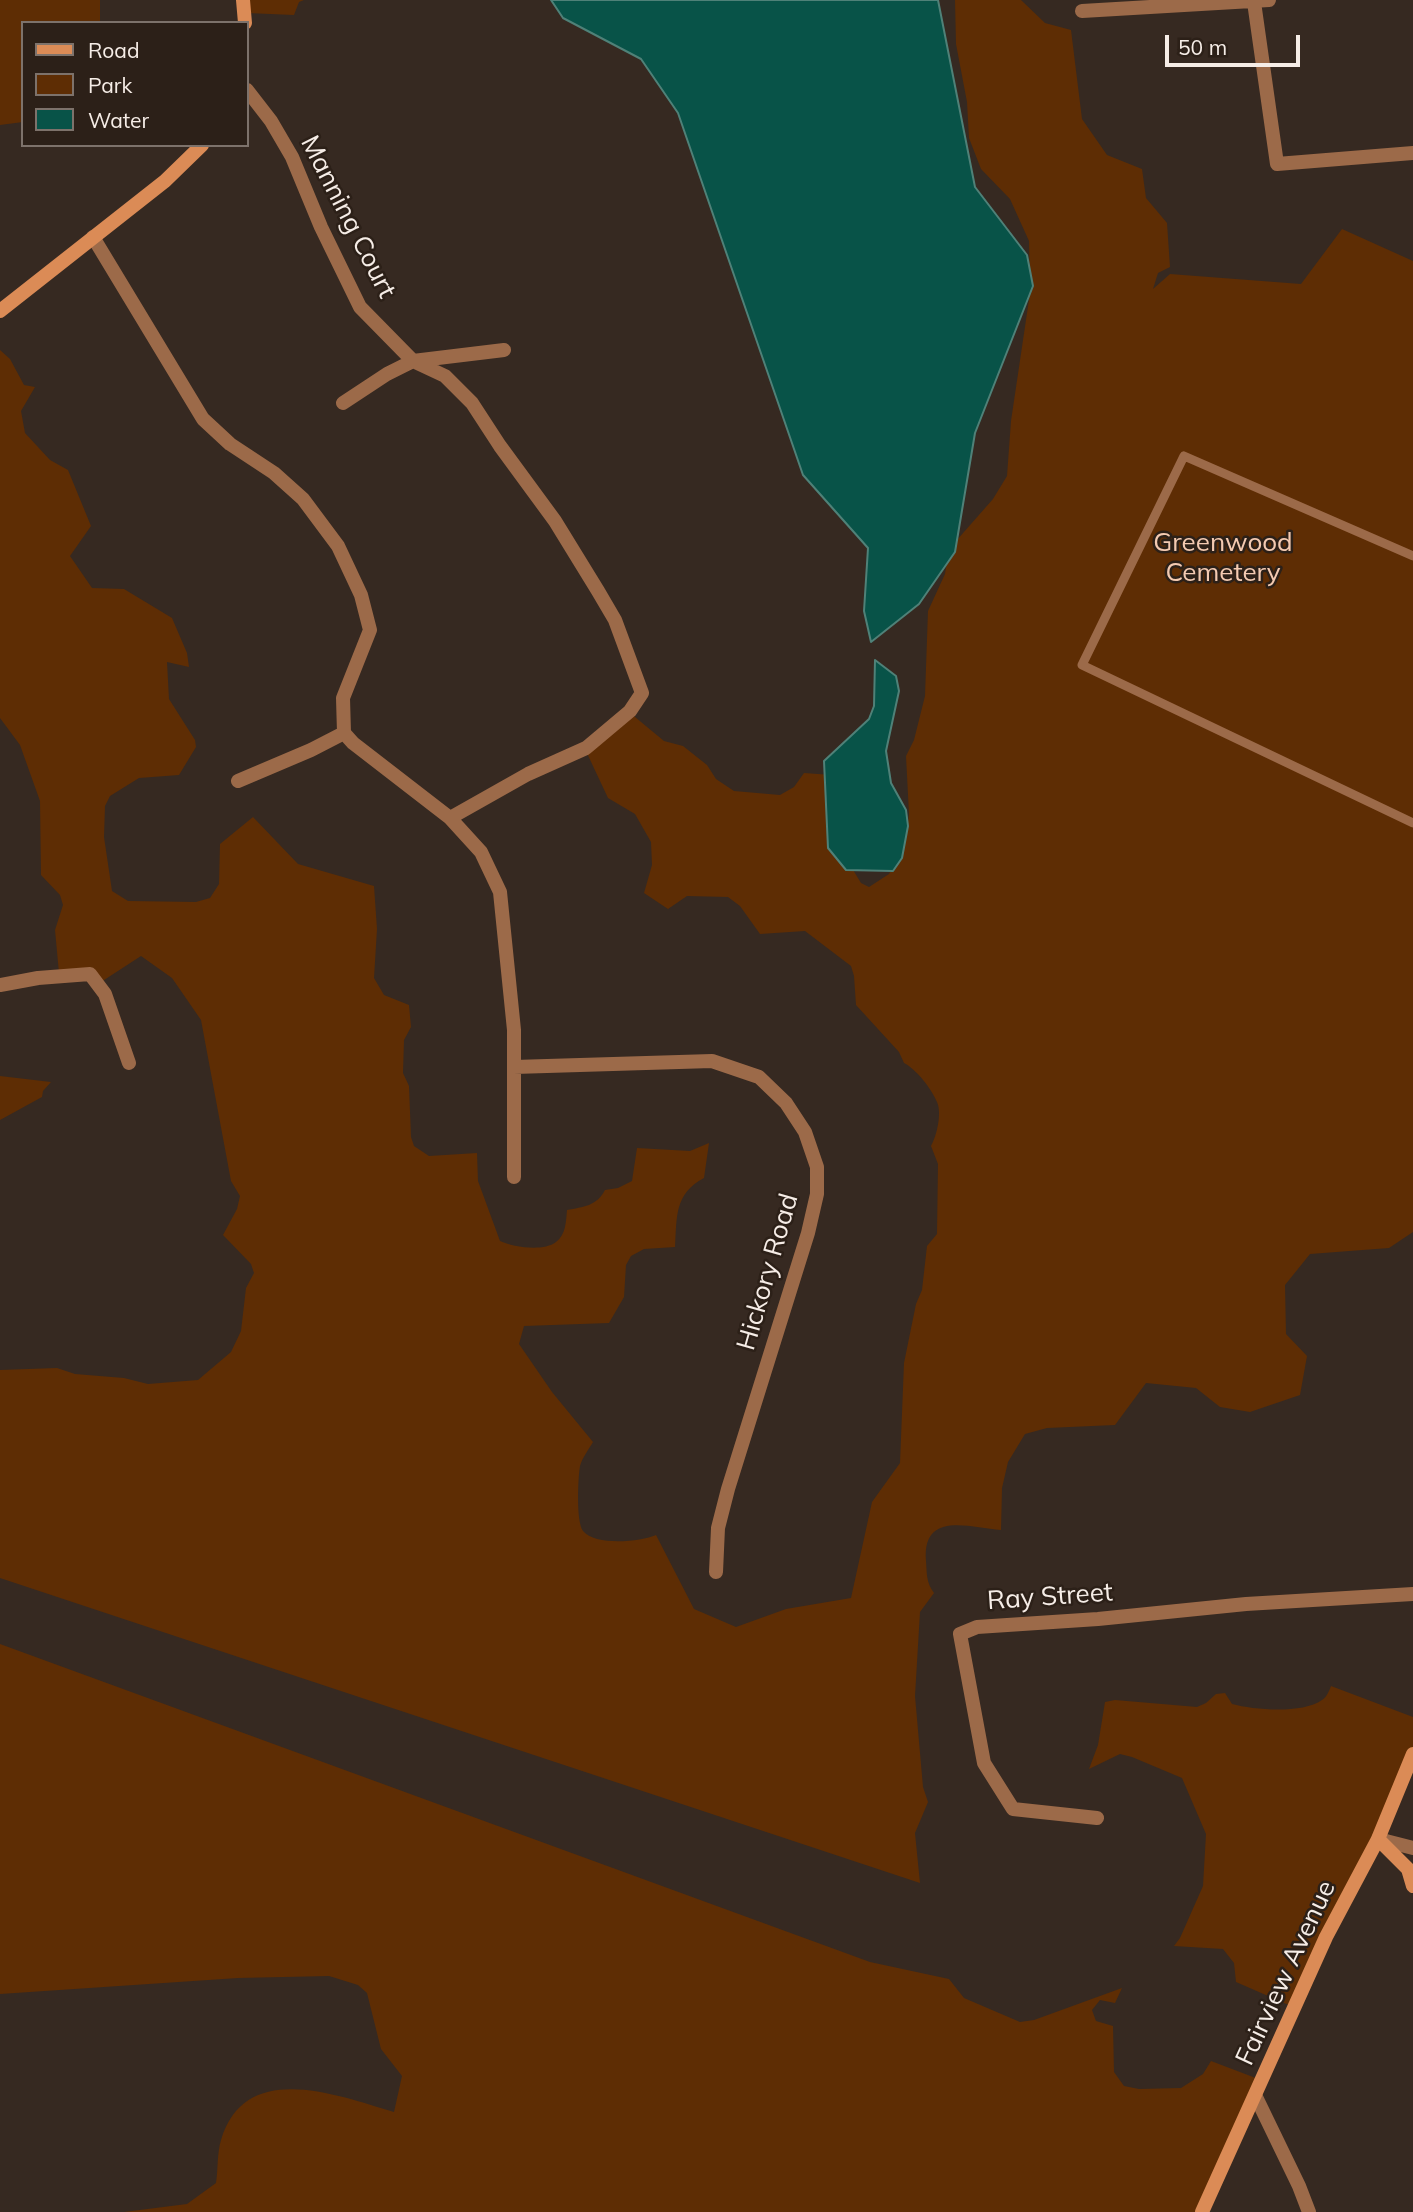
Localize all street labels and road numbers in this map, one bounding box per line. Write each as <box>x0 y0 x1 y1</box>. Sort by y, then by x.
street label: Manning Court <box>294 131 402 303</box>
street label: Hickory Road <box>731 1190 805 1354</box>
street label: Ray Street <box>986 1577 1114 1617</box>
street label: Fairview Avenue <box>1230 1876 1342 2070</box>

